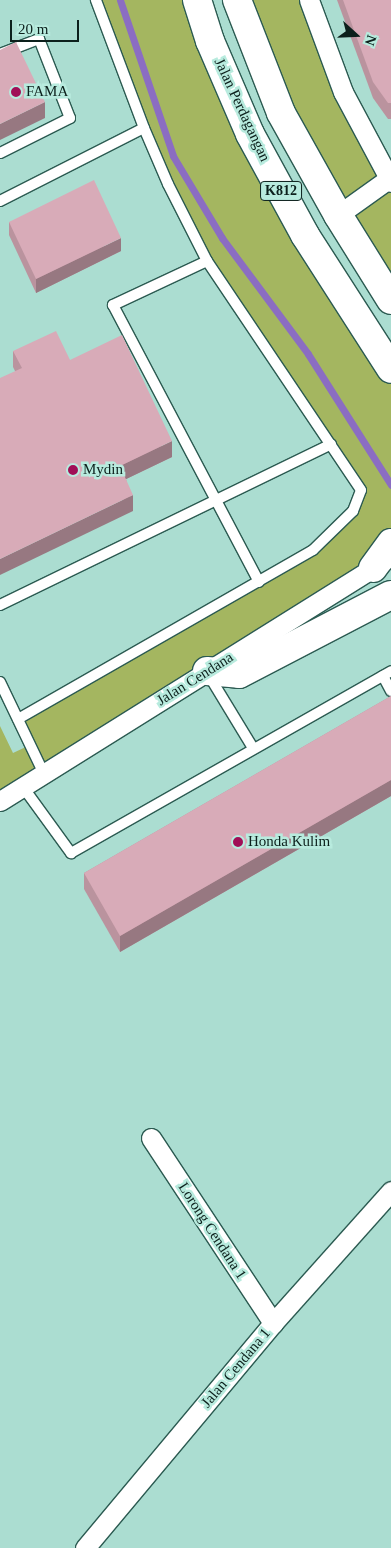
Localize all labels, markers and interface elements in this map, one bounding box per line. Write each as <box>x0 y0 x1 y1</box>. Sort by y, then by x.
scale bar <box>12 10 81 42</box>
north arrow <box>331 10 381 60</box>
text: 20 m <box>18 21 48 37</box>
text: N <box>362 33 379 48</box>
street label: Jalan Perdagangan <box>210 55 274 165</box>
place label: FAMA <box>26 83 68 101</box>
marker: FAMA <box>10 86 22 98</box>
road number: K812 <box>260 180 302 202</box>
place label: Mydin <box>83 461 123 479</box>
marker: Mydin <box>67 464 79 476</box>
street label: Jalan Cendana <box>153 648 237 710</box>
place label: Honda Kulim <box>248 833 330 851</box>
marker: Honda Kulim <box>232 836 244 848</box>
street label: Lorong Cendana 1 <box>174 1179 250 1283</box>
street label: Jalan Cendana 1 <box>198 1325 274 1411</box>

